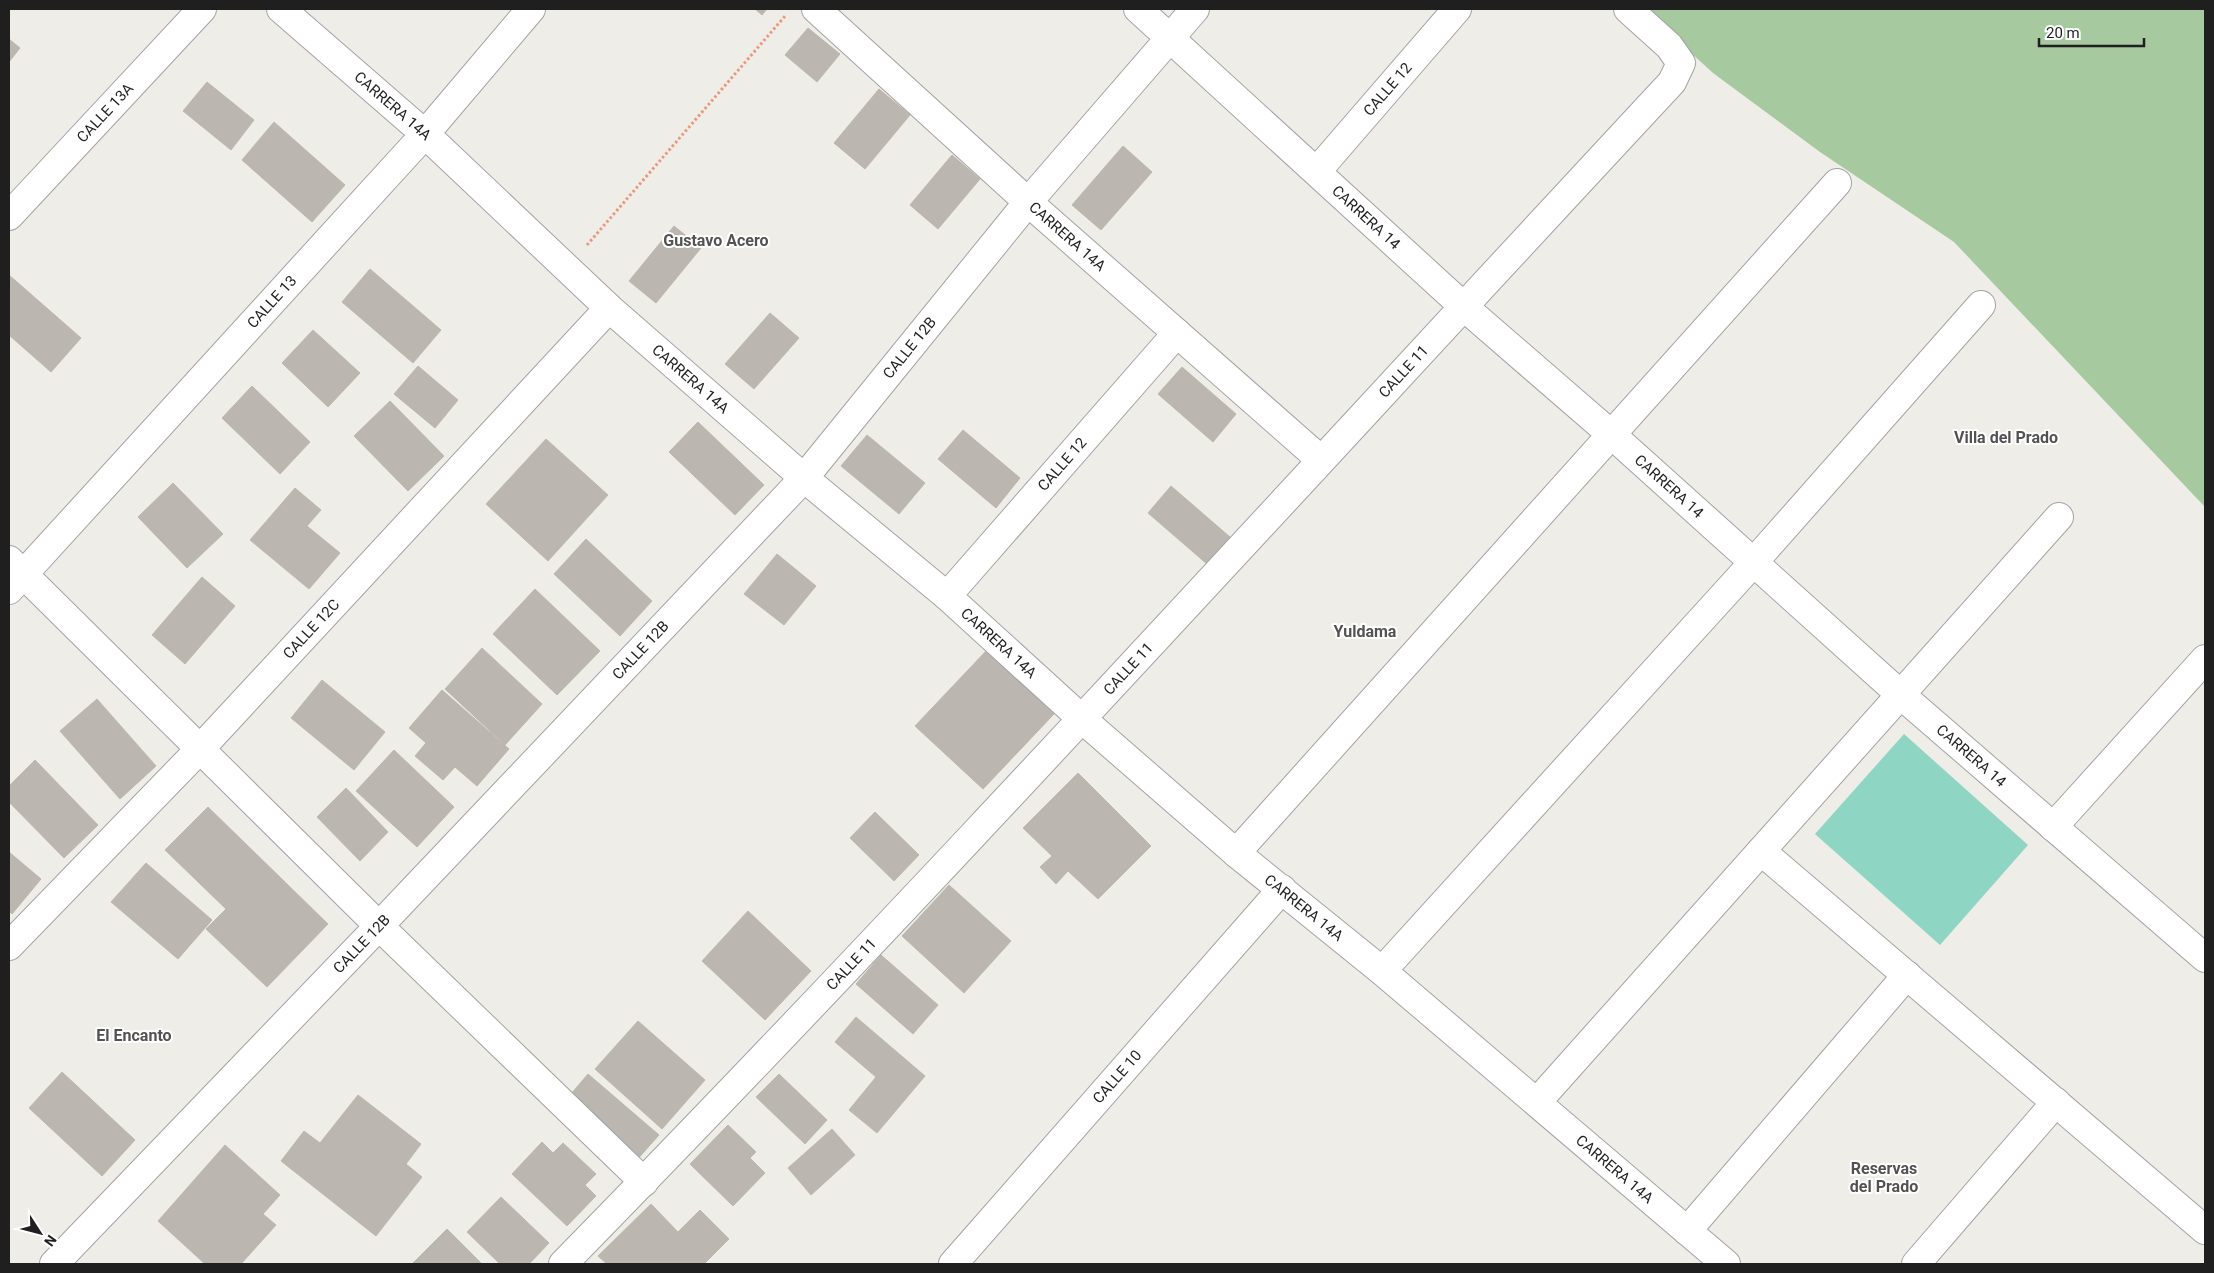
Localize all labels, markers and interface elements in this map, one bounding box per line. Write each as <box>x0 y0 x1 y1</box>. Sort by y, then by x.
scale bar <box>2039 15 2144 47</box>
text: 20 m <box>2046 24 2080 42</box>
street label: CALLE 12 <box>1360 59 1416 120</box>
street label: CARRERA 14A <box>351 68 435 144</box>
street label: CALLE 13A <box>73 79 137 146</box>
street label: CARRERA 14 <box>1328 182 1404 254</box>
street label: CARRERA 14A <box>1025 198 1109 275</box>
district label: Gustavo Acero <box>663 231 769 250</box>
street label: CALLE 13 <box>243 272 300 332</box>
street label: CALLE 12B <box>879 313 940 382</box>
street label: CARRERA 14A <box>648 341 733 417</box>
street label: CALLE 11 <box>1375 342 1432 401</box>
district label: Villa del Prado <box>1954 428 2058 447</box>
street label: CALLE 12 <box>1034 434 1090 495</box>
street label: CARRERA 14 <box>1631 451 1707 522</box>
street label: CALLE 12C <box>279 595 343 663</box>
street label: CARRERA 14A <box>957 604 1040 682</box>
street label: CALLE 12B <box>609 617 673 683</box>
district label: Yuldama <box>1334 622 1397 641</box>
street label: CALLE 11 <box>1100 639 1157 699</box>
street label: CARRERA 14 <box>1933 721 2010 791</box>
street label: CARRERA 14A <box>1261 871 1347 945</box>
street label: CALLE 12B <box>330 911 394 977</box>
street label: CALLE 11 <box>823 934 880 994</box>
district label: El Encanto <box>96 1026 172 1045</box>
street label: CALLE 10 <box>1089 1047 1145 1107</box>
street label: CARRERA 14A <box>1572 1131 1657 1207</box>
district label: Reservas del Prado <box>1850 1159 1918 1196</box>
north arrow <box>15 1208 65 1258</box>
text: N <box>41 1232 60 1249</box>

